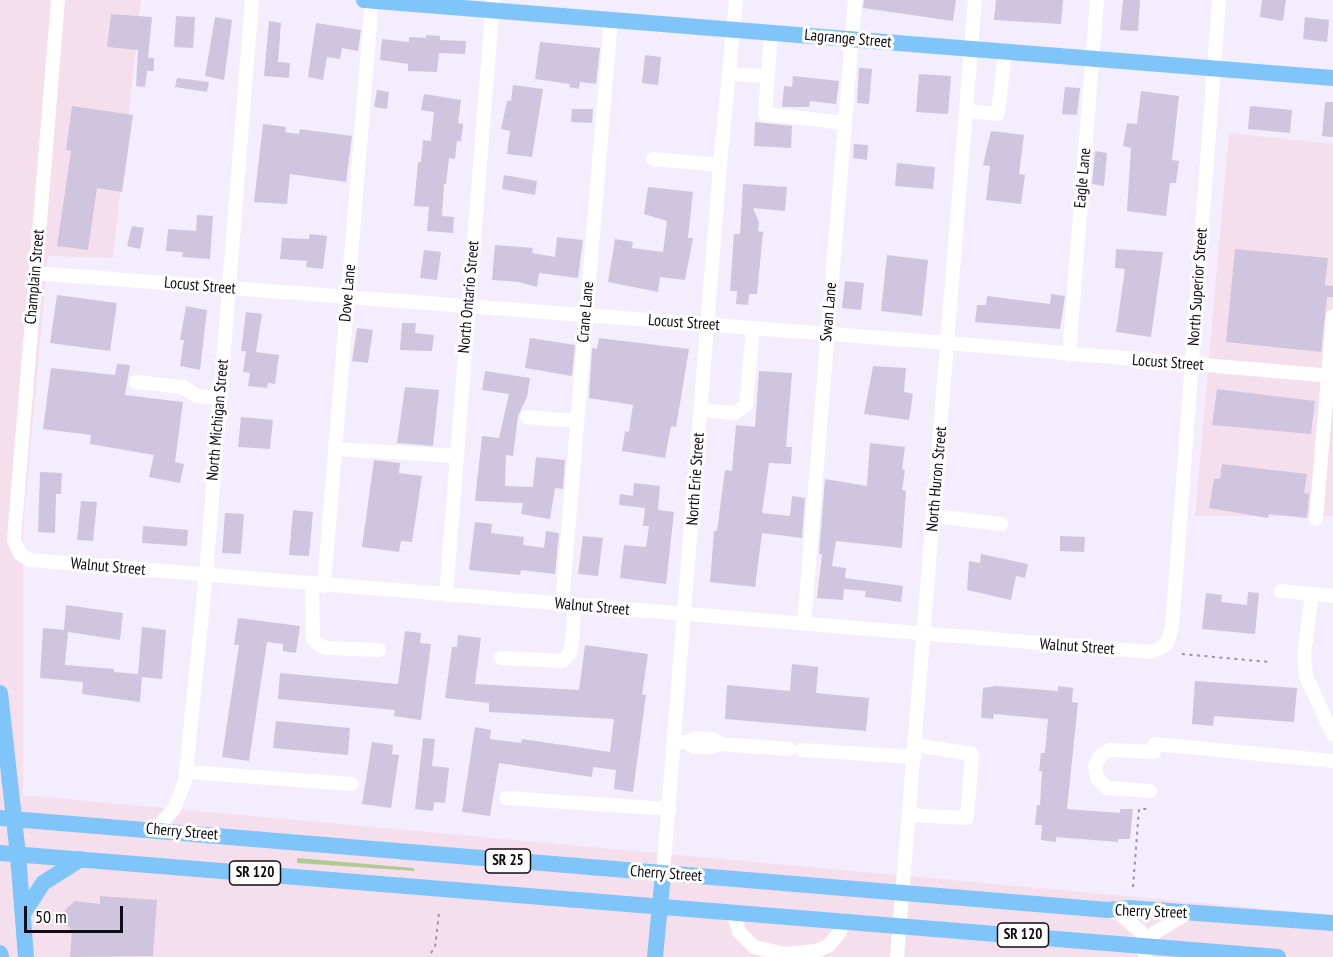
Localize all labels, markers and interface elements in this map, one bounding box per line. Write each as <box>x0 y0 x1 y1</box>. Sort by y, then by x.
street label: Lagrange Street <box>804 26 892 52</box>
street label: Eagle Lane <box>1071 147 1095 209</box>
street label: North Superior Street <box>1184 227 1212 347</box>
street label: Champlain Street <box>21 229 49 325</box>
street label: North Ontario Street <box>455 240 483 354</box>
street label: Dove Lane <box>336 263 360 323</box>
street label: Locust Street <box>163 273 237 299</box>
street label: Crane Lane <box>574 281 598 343</box>
street label: Swan Lane <box>817 282 841 342</box>
street label: Locust Street <box>648 311 720 335</box>
street label: Locust Street <box>1132 351 1204 375</box>
street label: North Michigan Street <box>203 358 233 482</box>
street label: North Huron Street <box>923 426 951 532</box>
street label: North Erie Street <box>683 432 709 526</box>
street label: Walnut Street <box>70 554 146 580</box>
street label: Walnut Street <box>554 594 630 620</box>
street label: Walnut Street <box>1039 635 1115 659</box>
street label: Cherry Street <box>145 819 219 845</box>
road number: SR 25 <box>486 849 530 873</box>
road number: SR 120 <box>230 861 280 885</box>
street label: Cherry Street <box>629 862 703 886</box>
scale bar <box>27 894 126 932</box>
street label: Cherry Street <box>1115 901 1187 923</box>
text: 50 m <box>35 905 67 928</box>
road number: SR 120 <box>998 923 1048 947</box>

